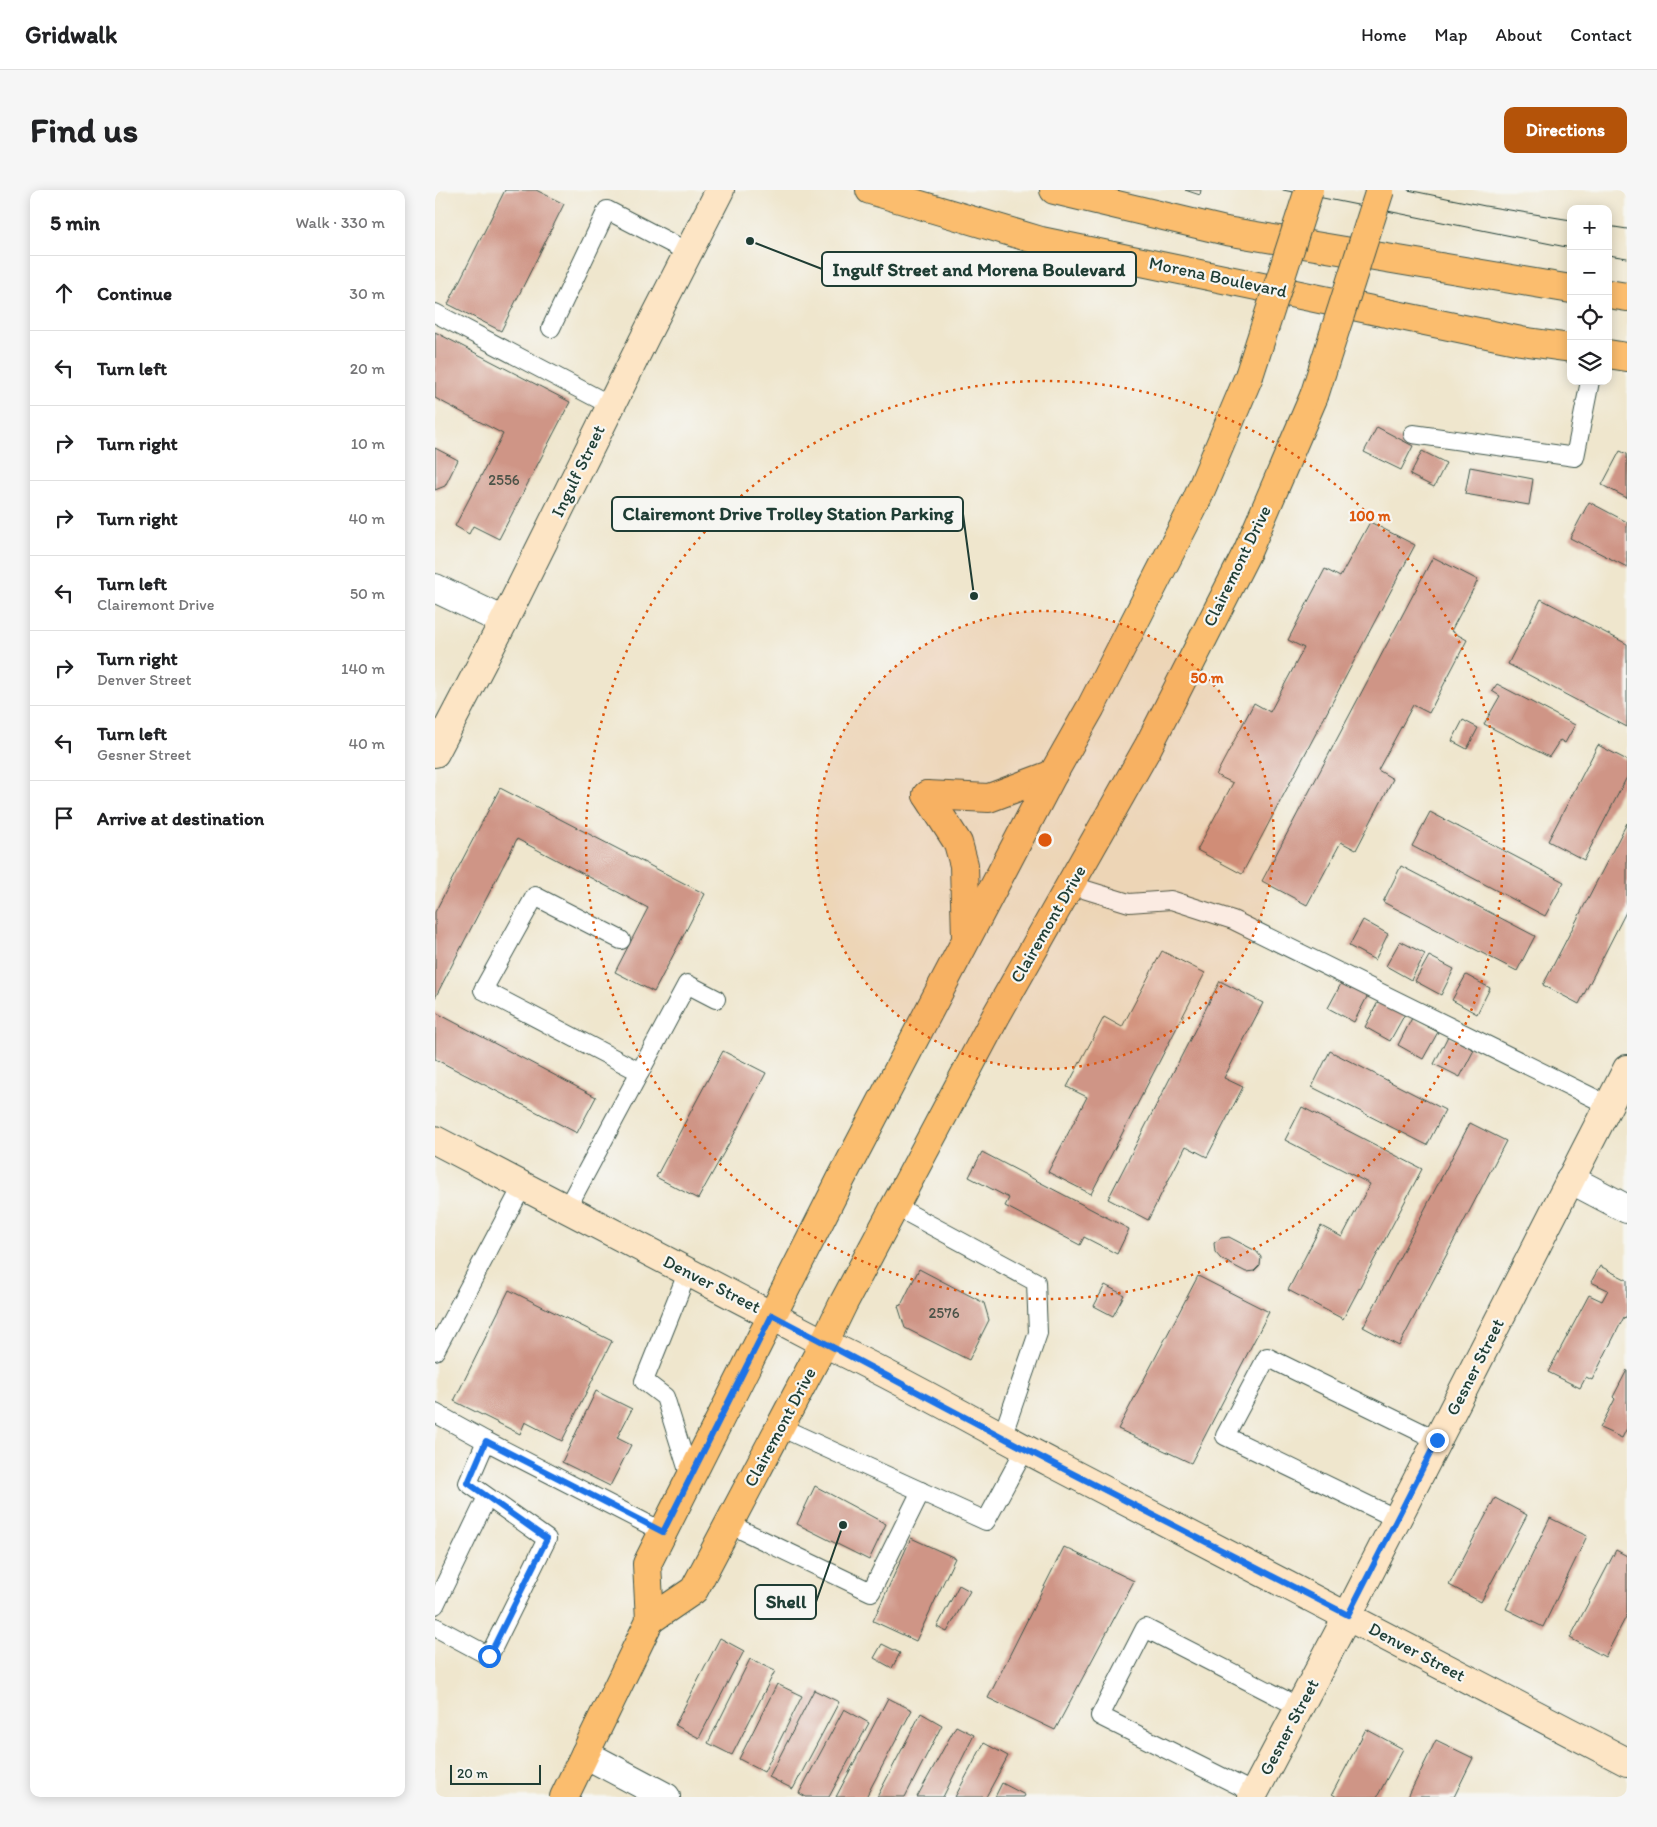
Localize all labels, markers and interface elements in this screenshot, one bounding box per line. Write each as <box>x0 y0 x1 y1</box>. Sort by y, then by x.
text: Gridwalk <box>25 20 117 49</box>
text: Home <box>1361 24 1407 46</box>
text: Map <box>1435 24 1468 46</box>
text: About <box>1496 24 1542 46</box>
text: Contact <box>1570 24 1632 46</box>
button: Directions <box>1504 107 1627 153</box>
text: Find us <box>30 109 138 151</box>
map controls <box>1567 205 1612 385</box>
button: + <box>1567 205 1612 250</box>
text: 5 min <box>50 210 100 235</box>
text: Walk · 330 m <box>295 213 385 232</box>
button: − <box>1567 250 1612 295</box>
callout: Ingulf Street and Morena Boulevard <box>822 252 1136 286</box>
street label: Morena Boulevard <box>1147 252 1289 302</box>
text: Ingulf Street and Morena Boulevard <box>833 258 1126 281</box>
icon: ahead <box>50 279 78 307</box>
text: Continue <box>97 282 172 305</box>
text: 30 m <box>349 284 385 303</box>
button: locate <box>1567 295 1612 340</box>
button: layers <box>1567 340 1612 385</box>
icon: left <box>50 354 78 382</box>
text: Turn left <box>97 357 167 380</box>
text: 20 m <box>350 359 385 378</box>
street label: Ingulf Street <box>546 421 610 521</box>
icon: right <box>50 429 78 457</box>
text: Turn right <box>97 432 178 455</box>
text: 10 m <box>351 434 385 453</box>
house number: 2556 <box>488 471 520 489</box>
callout: Clairemont Drive Trolley Station Parking <box>612 497 963 531</box>
text: Clairemont Drive Trolley Station Parking <box>623 502 955 525</box>
street label: Clairemont Drive <box>1198 502 1276 630</box>
icon: right <box>50 504 78 532</box>
text: Turn right <box>97 507 178 530</box>
text: 100 m <box>1349 507 1391 525</box>
text: 40 m <box>348 509 385 528</box>
text: Turn left <box>97 572 167 595</box>
icon: left <box>50 579 78 607</box>
text: 50 m <box>350 584 385 603</box>
text: Clairemont Drive <box>97 595 214 614</box>
text: Turn right <box>97 647 178 670</box>
icon: right <box>50 654 78 682</box>
text: 140 m <box>341 659 385 678</box>
text: 50 m <box>1190 669 1224 687</box>
text: Denver Street <box>97 670 192 689</box>
text: Turn left <box>97 722 167 745</box>
icon: left <box>50 729 78 757</box>
text: 40 m <box>348 734 385 753</box>
text: Gesner Street <box>97 745 191 764</box>
icon: arrive <box>50 804 78 832</box>
text: Arrive at destination <box>97 807 264 830</box>
centre of rings <box>1036 831 1054 849</box>
street label: Clairemont Drive <box>1005 861 1091 987</box>
street label: Denver Street <box>660 1250 765 1318</box>
house number: 2576 <box>928 1304 960 1322</box>
street label: Gesner Street <box>1441 1315 1509 1419</box>
street label: Clairemont Drive <box>739 1364 821 1490</box>
route end <box>1426 1429 1449 1452</box>
callout: Shell <box>755 1585 816 1619</box>
text: Shell <box>766 1590 807 1613</box>
street label: Denver Street <box>1365 1617 1469 1687</box>
route start <box>478 1645 501 1668</box>
street label: Gesner Street <box>1254 1675 1324 1779</box>
scale bar <box>450 1762 541 1785</box>
text: 20 m <box>457 1765 488 1782</box>

